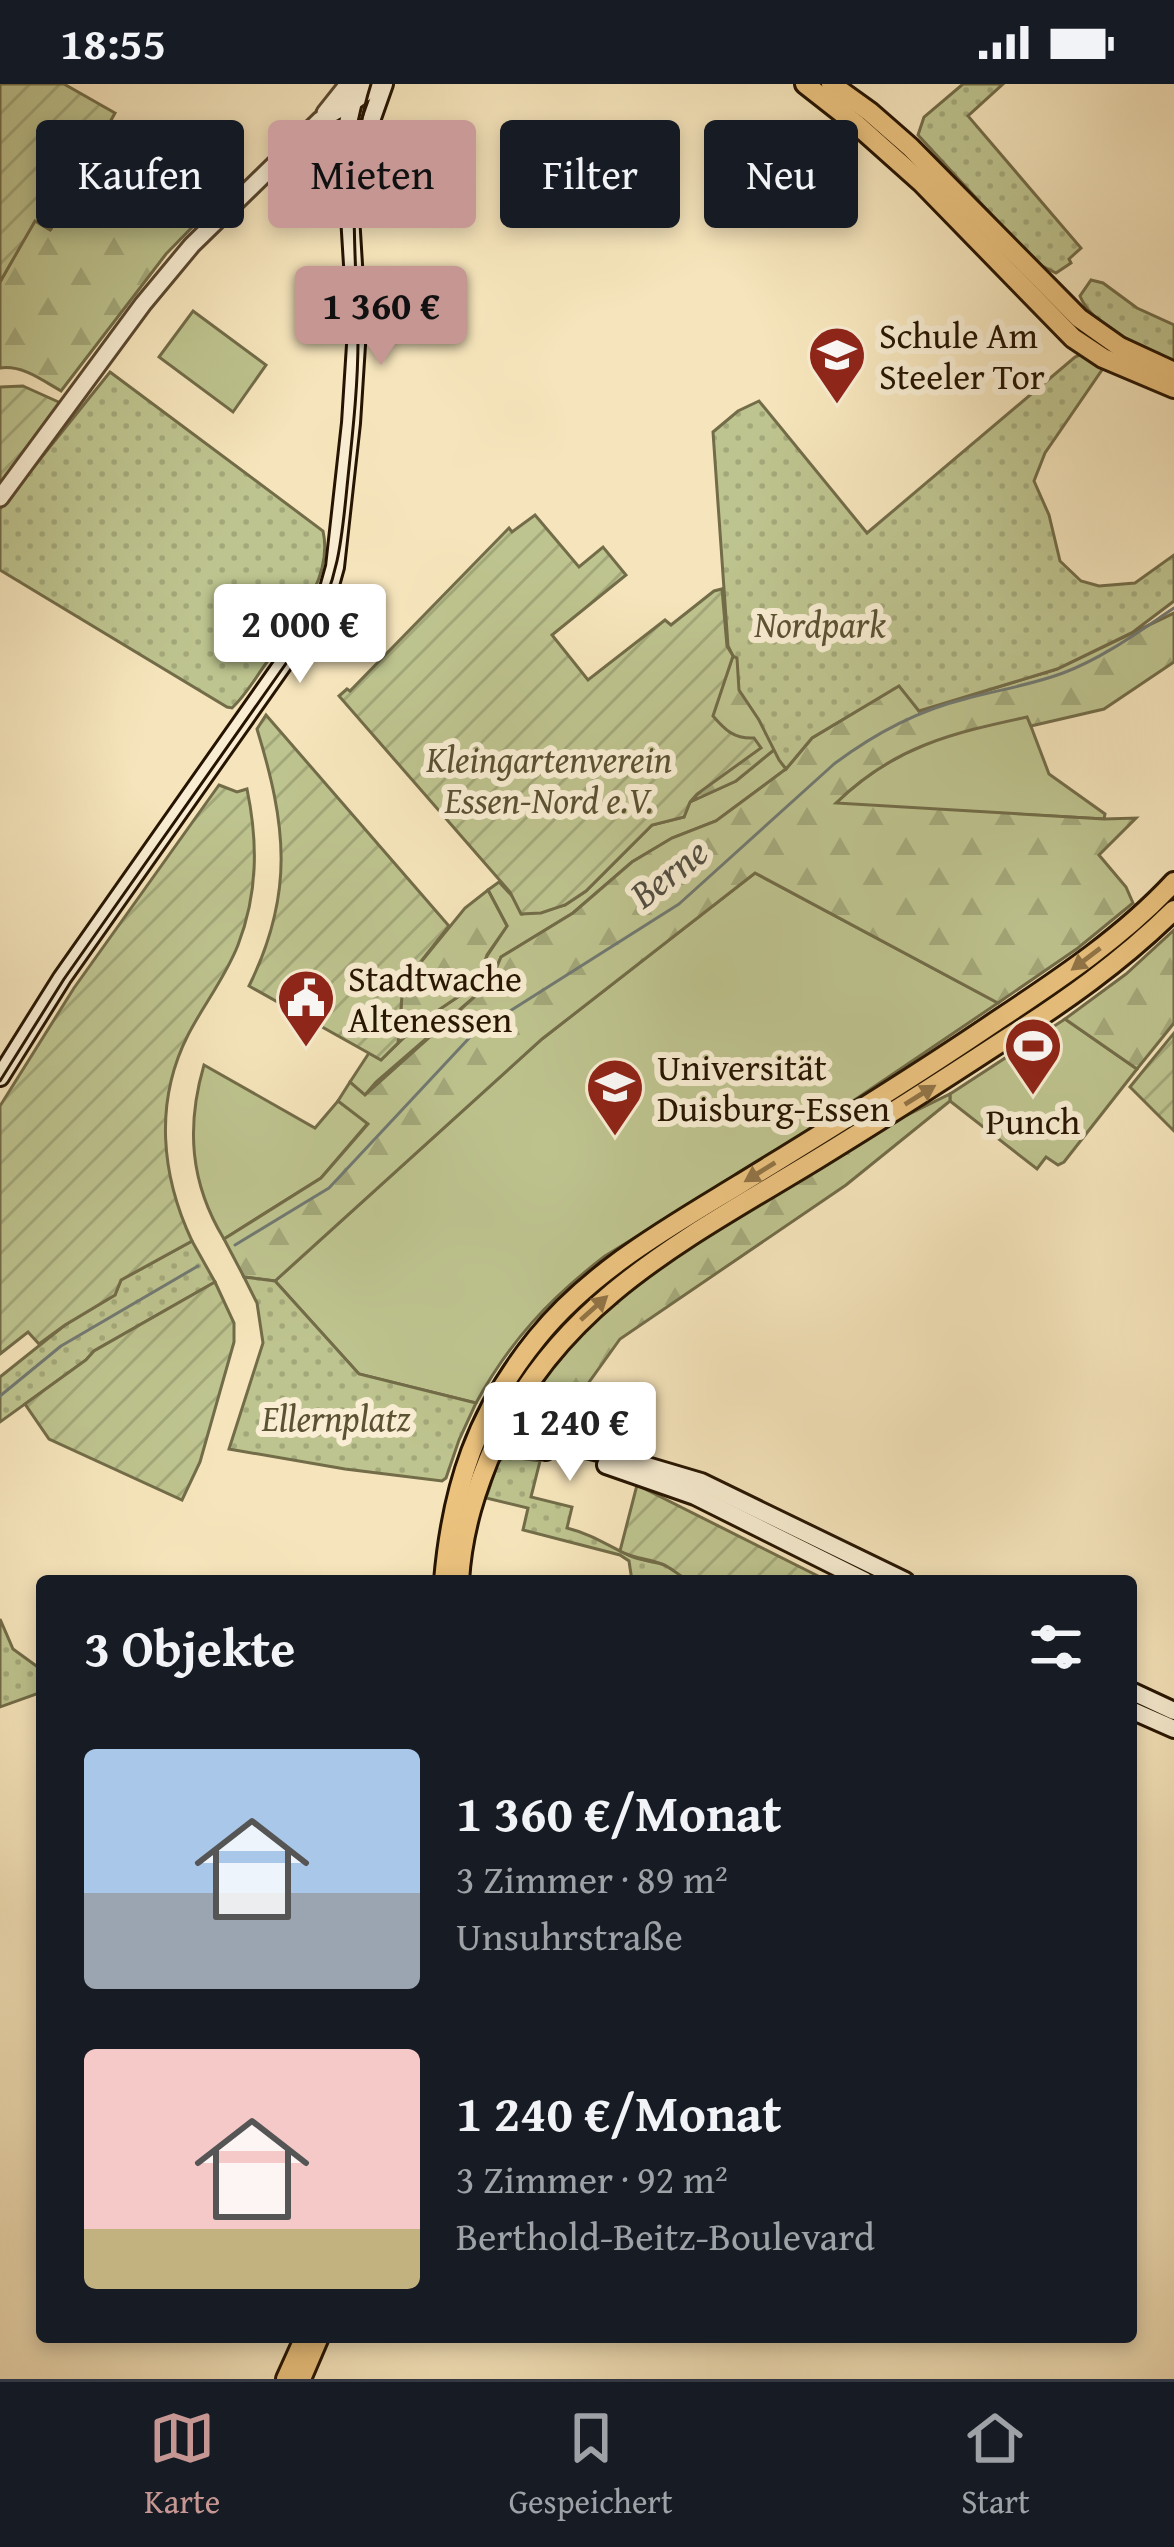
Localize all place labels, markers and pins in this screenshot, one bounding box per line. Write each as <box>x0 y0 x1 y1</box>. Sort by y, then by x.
pin: 1 360 € <box>270 266 492 368</box>
place label: Schule Am Steeler Tor <box>879 308 1045 402</box>
school or university icon: Schule Am Steeler Tor <box>806 324 868 406</box>
pin: 2 000 € <box>189 584 411 686</box>
place label: Stadtwache Altenessen <box>348 951 522 1045</box>
public building icon: Stadtwache Altenessen <box>275 967 337 1049</box>
sports icon: Punch <box>1002 1015 1064 1097</box>
place label: Universität Duisburg-Essen <box>657 1040 890 1134</box>
school or university icon: Universität Duisburg-Essen <box>584 1056 646 1138</box>
place label: Punch <box>986 1094 1080 1147</box>
pin: 1 240 € <box>459 1382 681 1484</box>

